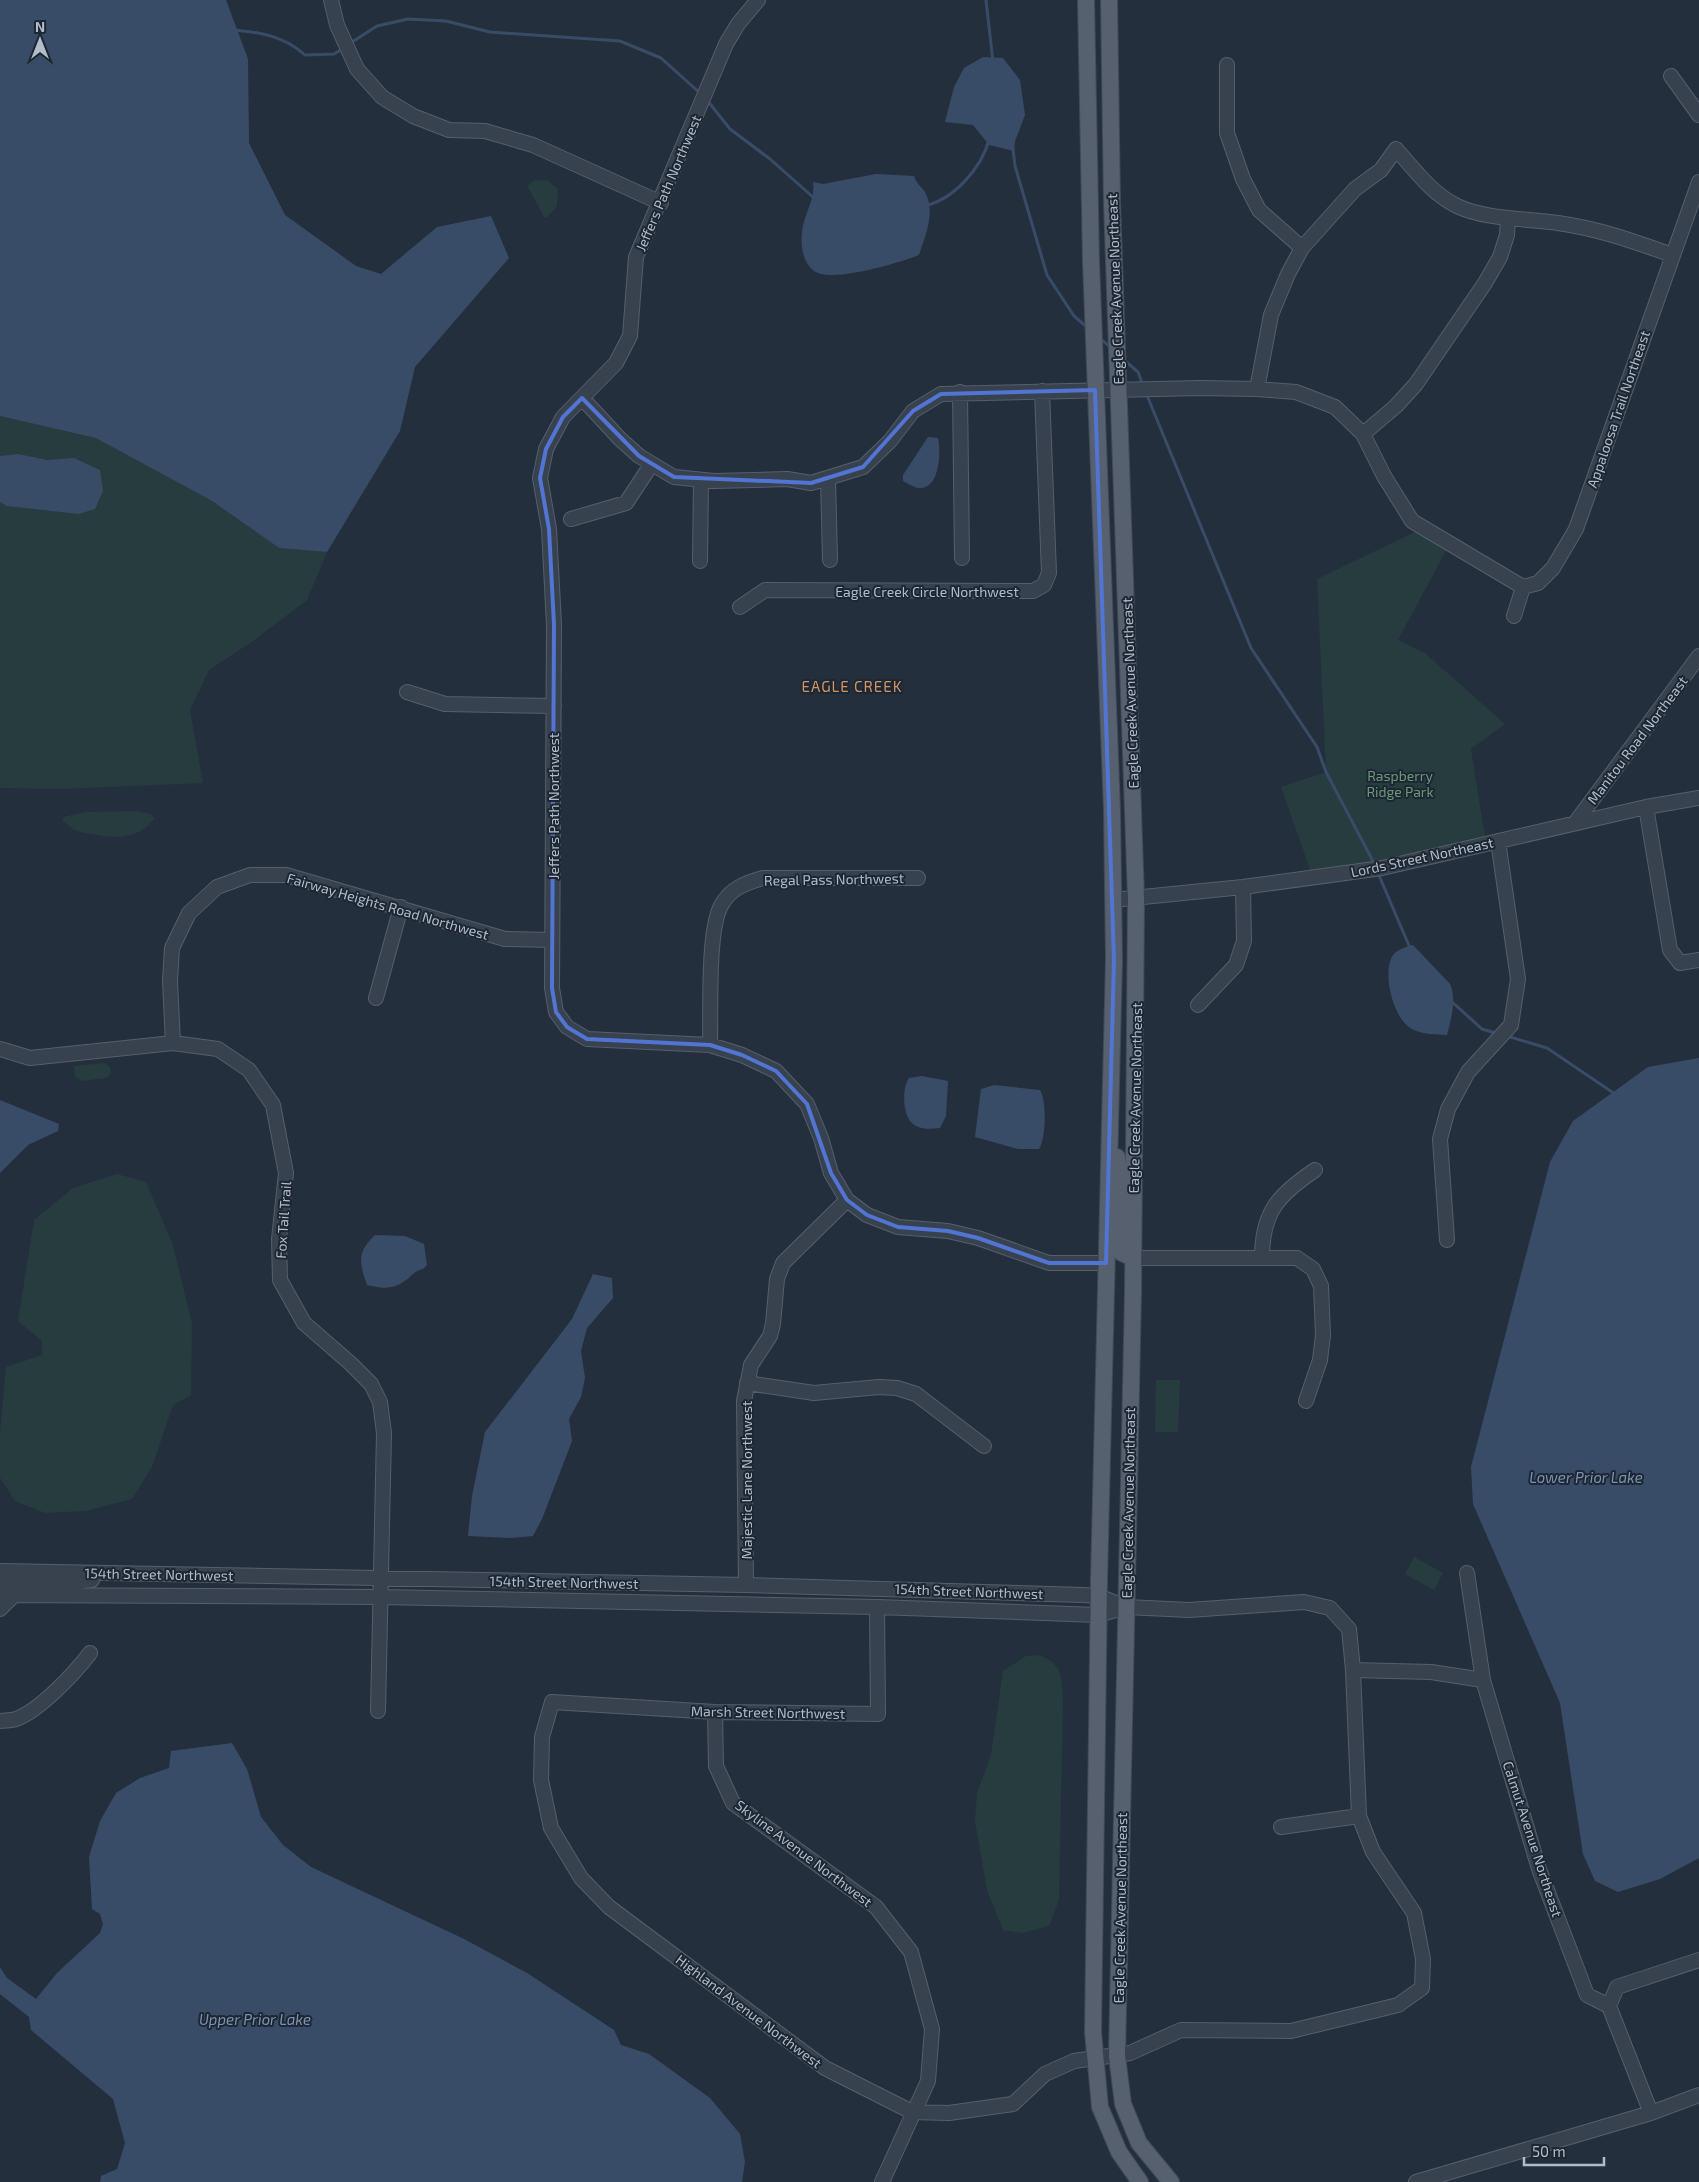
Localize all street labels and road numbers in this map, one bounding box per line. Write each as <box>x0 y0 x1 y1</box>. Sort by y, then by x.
street label: Jeffers Path Northwest <box>632 112 704 254</box>
street label: Eagle Creek Avenue Northeast <box>1103 193 1127 385</box>
street label: Appaloosa Trail Northeast <box>1583 328 1653 490</box>
street label: Eagle Creek Circle Northwest <box>835 583 1019 600</box>
street label: Eagle Creek Avenue Northeast <box>1118 597 1142 789</box>
street label: Manitou Road Northeast <box>1583 673 1691 807</box>
street label: Jeffers Path Northwest <box>545 733 562 879</box>
street label: Lords Street Northeast <box>1349 834 1495 880</box>
street label: Fairway Heights Road Northwest <box>285 869 491 943</box>
street label: Regal Pass Northwest <box>764 869 904 889</box>
street label: Eagle Creek Avenue Northeast <box>1125 1002 1145 1194</box>
street label: Fox Tail Trail <box>272 1180 294 1259</box>
street label: Majestic Lane Northwest <box>738 1401 755 1559</box>
street label: Eagle Creek Avenue Northeast <box>1118 1407 1138 1599</box>
street label: 154th Street Northwest <box>85 1564 233 1584</box>
street label: 154th Street Northwest <box>490 1572 638 1592</box>
street label: 154th Street Northwest <box>894 1580 1044 1602</box>
street label: Marsh Street Northwest <box>691 1702 845 1722</box>
street label: Calmut Avenue Northeast <box>1500 1759 1566 1919</box>
street label: Skyline Avenue Northwest <box>732 1796 876 1910</box>
street label: Eagle Creek Avenue Northeast <box>1110 1812 1130 2004</box>
street label: Highland Avenue Northwest <box>673 1951 825 2071</box>

